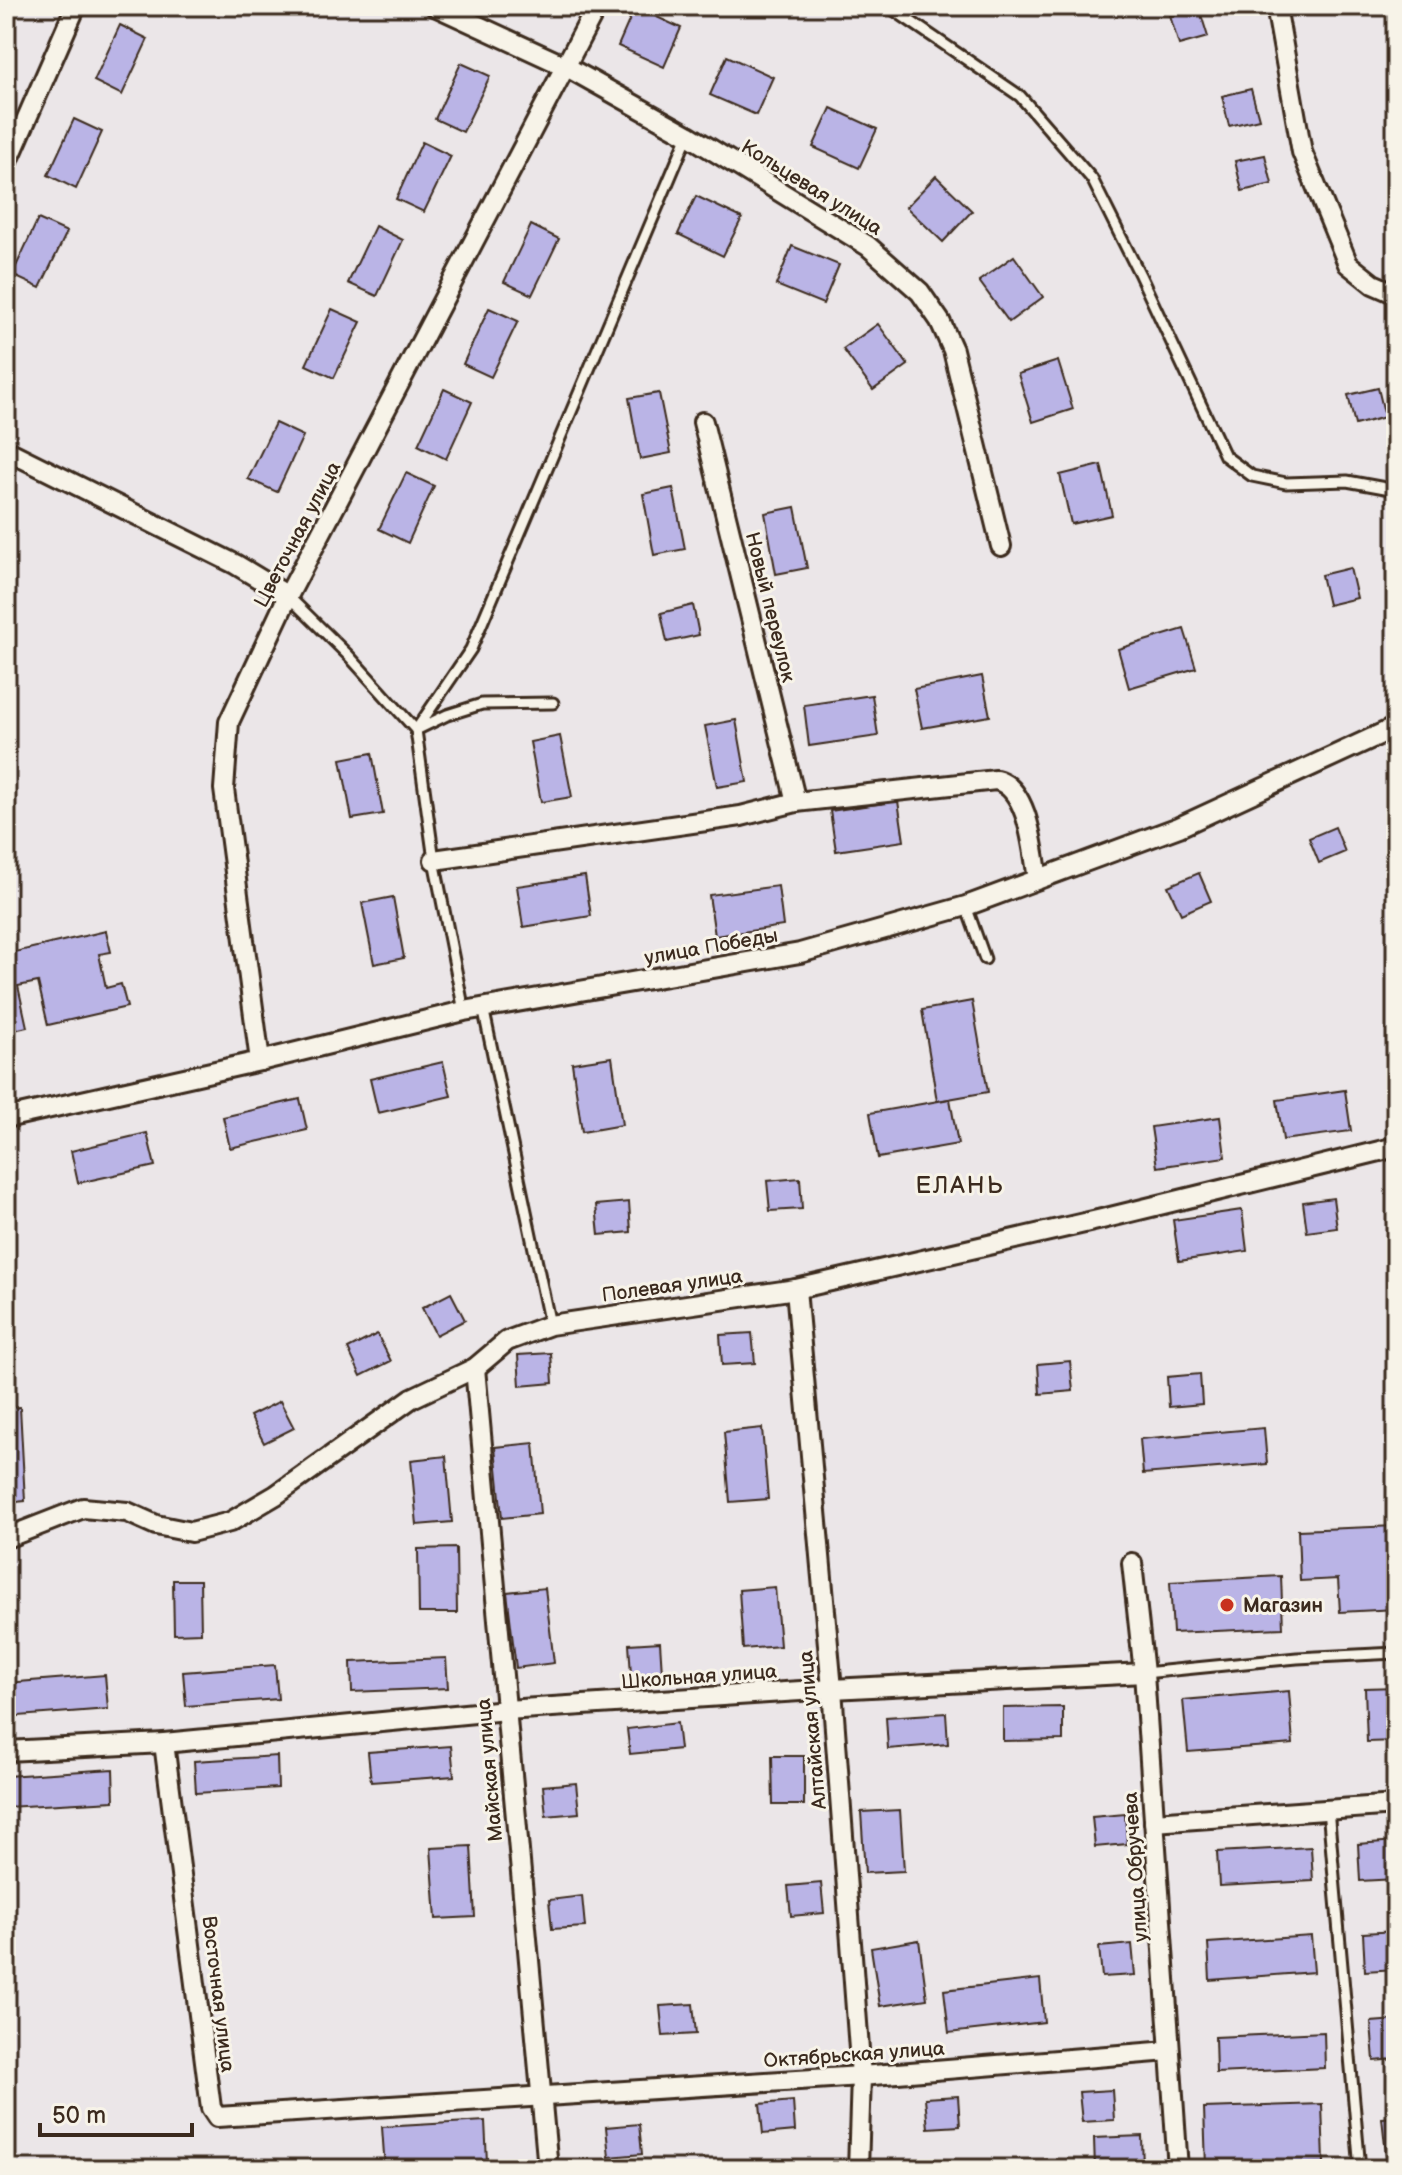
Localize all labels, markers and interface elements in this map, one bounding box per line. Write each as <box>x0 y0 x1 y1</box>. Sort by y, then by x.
street label: Кольцевая улица <box>737 135 886 241</box>
street label: Цветочная улица <box>249 457 346 611</box>
street label: Новый переулок <box>740 530 800 685</box>
street label: улица Победы <box>643 923 780 971</box>
district label: ЕЛАНЬ <box>915 1171 1005 1200</box>
street label: Полевая улица <box>600 1264 744 1308</box>
place label: Магазин <box>1243 1594 1323 1618</box>
marker: Магазин <box>1218 1596 1236 1614</box>
street label: Алтайская улица <box>794 1649 832 1811</box>
street label: Школьная улица <box>620 1660 778 1694</box>
street label: Майская улица <box>472 1697 508 1843</box>
street label: улица Обручева <box>1119 1791 1153 1943</box>
street label: Восточная улица <box>196 1914 240 2074</box>
street label: Октябрьская улица <box>763 2037 946 2073</box>
scale bar <box>40 2087 192 2137</box>
text: 50 m <box>52 2101 106 2130</box>

